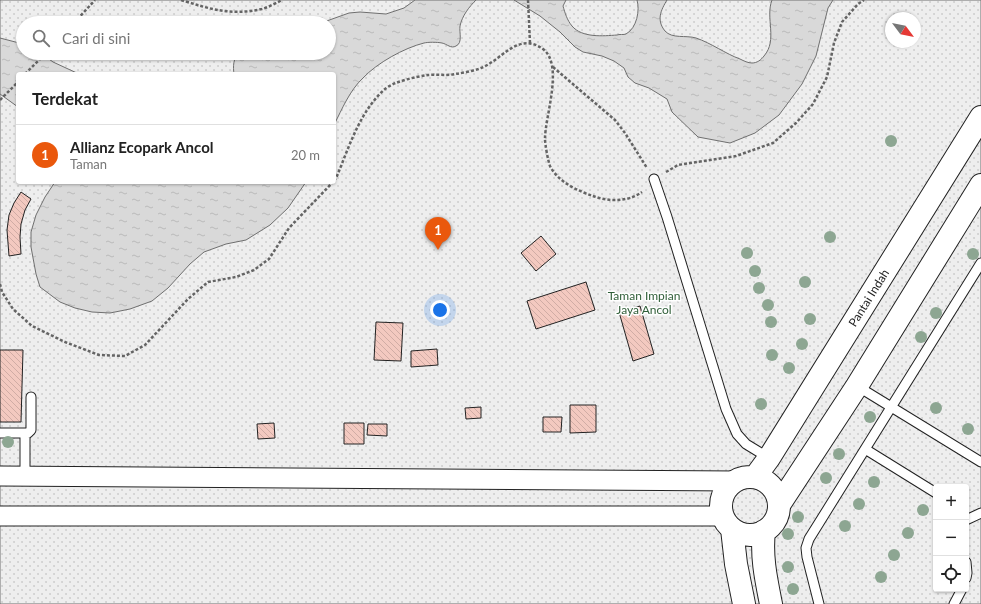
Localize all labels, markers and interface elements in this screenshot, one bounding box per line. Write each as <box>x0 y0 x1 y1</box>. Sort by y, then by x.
north arrow <box>885 12 921 48</box>
search box <box>16 16 336 60</box>
icon: search <box>30 27 52 49</box>
text: Cari di sini <box>62 29 130 47</box>
text: Terdekat <box>32 88 98 109</box>
text: Allianz Ecopark Ancol <box>70 138 214 156</box>
text: 1 <box>41 147 49 163</box>
text: 20 m <box>291 147 320 163</box>
text: Taman <box>70 156 107 172</box>
pin: 1 <box>425 217 451 250</box>
street label: Pantai Indah <box>845 266 892 329</box>
park label: Taman Impian Jaya Ancol <box>608 288 680 317</box>
your location <box>430 300 450 320</box>
map controls <box>933 484 969 592</box>
button: + <box>933 484 969 520</box>
button: − <box>933 520 969 556</box>
button: locate <box>933 556 969 592</box>

